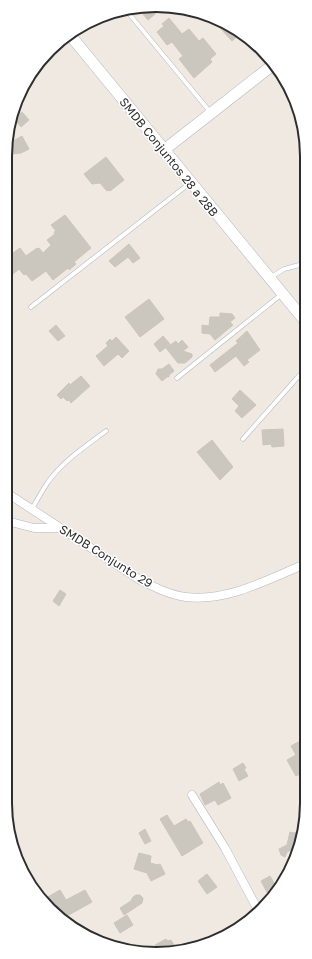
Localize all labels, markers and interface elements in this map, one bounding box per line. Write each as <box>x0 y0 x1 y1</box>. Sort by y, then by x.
street label: SMDB Conjuntos 28 a 28B <box>116 95 222 219</box>
street label: SMDB Conjunto 29 <box>57 521 155 591</box>

